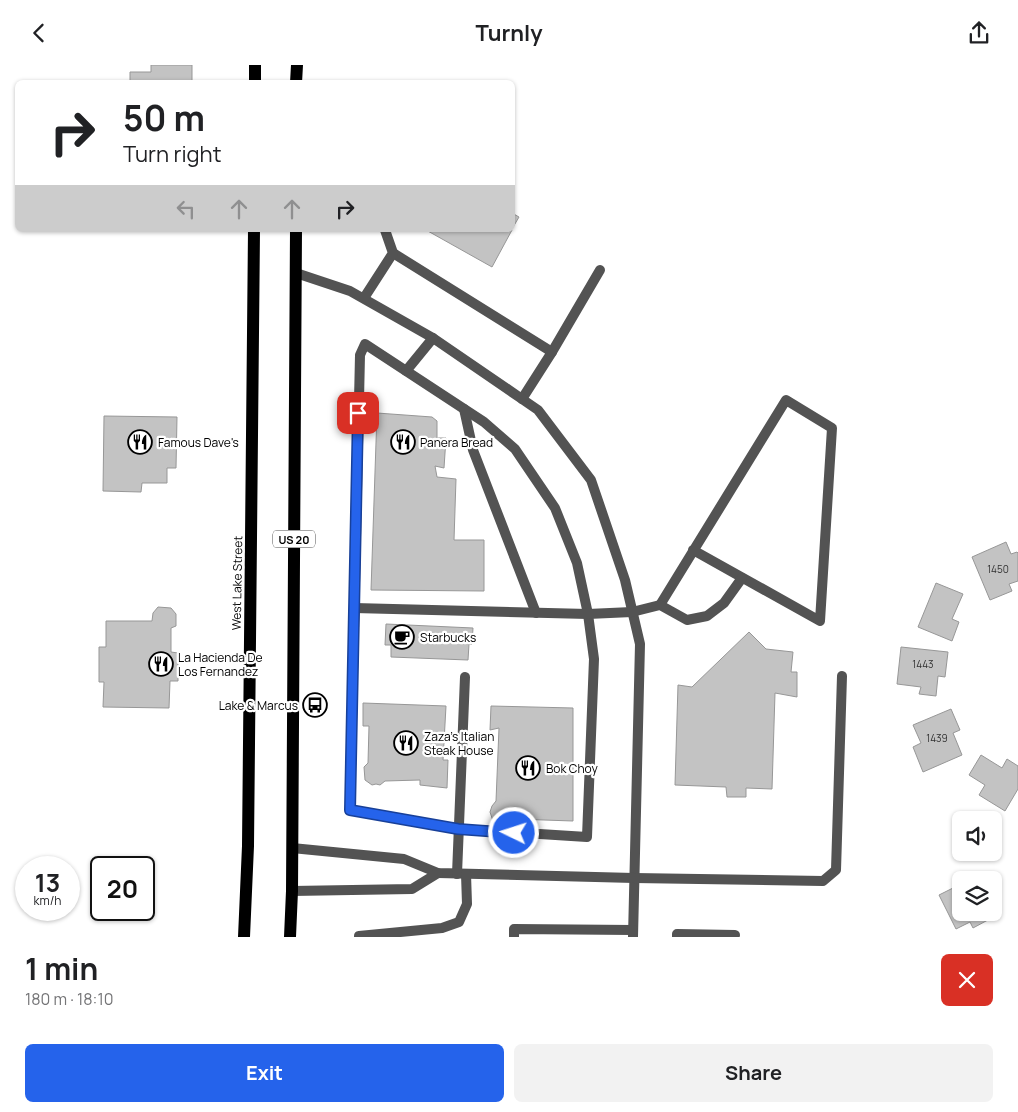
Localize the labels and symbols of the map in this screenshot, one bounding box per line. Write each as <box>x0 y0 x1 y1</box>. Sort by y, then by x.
pin <box>337 392 379 434</box>
restaurant icon: Famous Dave's <box>127 429 153 455</box>
restaurant icon: Panera Bread <box>390 429 416 455</box>
place label: Famous Dave's <box>158 434 239 451</box>
place label: Panera Bread <box>420 434 493 451</box>
road number: US 20 <box>273 531 315 547</box>
street label: West Lake Street <box>228 536 246 630</box>
house number: 1450 <box>987 562 1009 576</box>
cafe icon: Starbucks <box>389 624 415 650</box>
place label: Starbucks <box>420 629 476 646</box>
place label: La Hacienda De Los Fernandez <box>178 649 263 680</box>
restaurant icon: La Hacienda De Los Fernandez <box>148 651 174 677</box>
house number: 1443 <box>912 657 934 671</box>
bus stop icon: Lake & Marcus <box>302 692 328 718</box>
place label: Lake & Marcus <box>219 697 298 714</box>
place label: Zaza's Italian Steak House <box>424 728 494 759</box>
restaurant icon: Zaza's Italian Steak House <box>393 730 419 756</box>
house number: 1439 <box>926 731 948 745</box>
restaurant icon: Bok Choy <box>515 755 541 781</box>
place label: Bok Choy <box>546 760 598 777</box>
position arrow <box>487 806 539 858</box>
speed limit sign: 20 <box>90 856 155 921</box>

